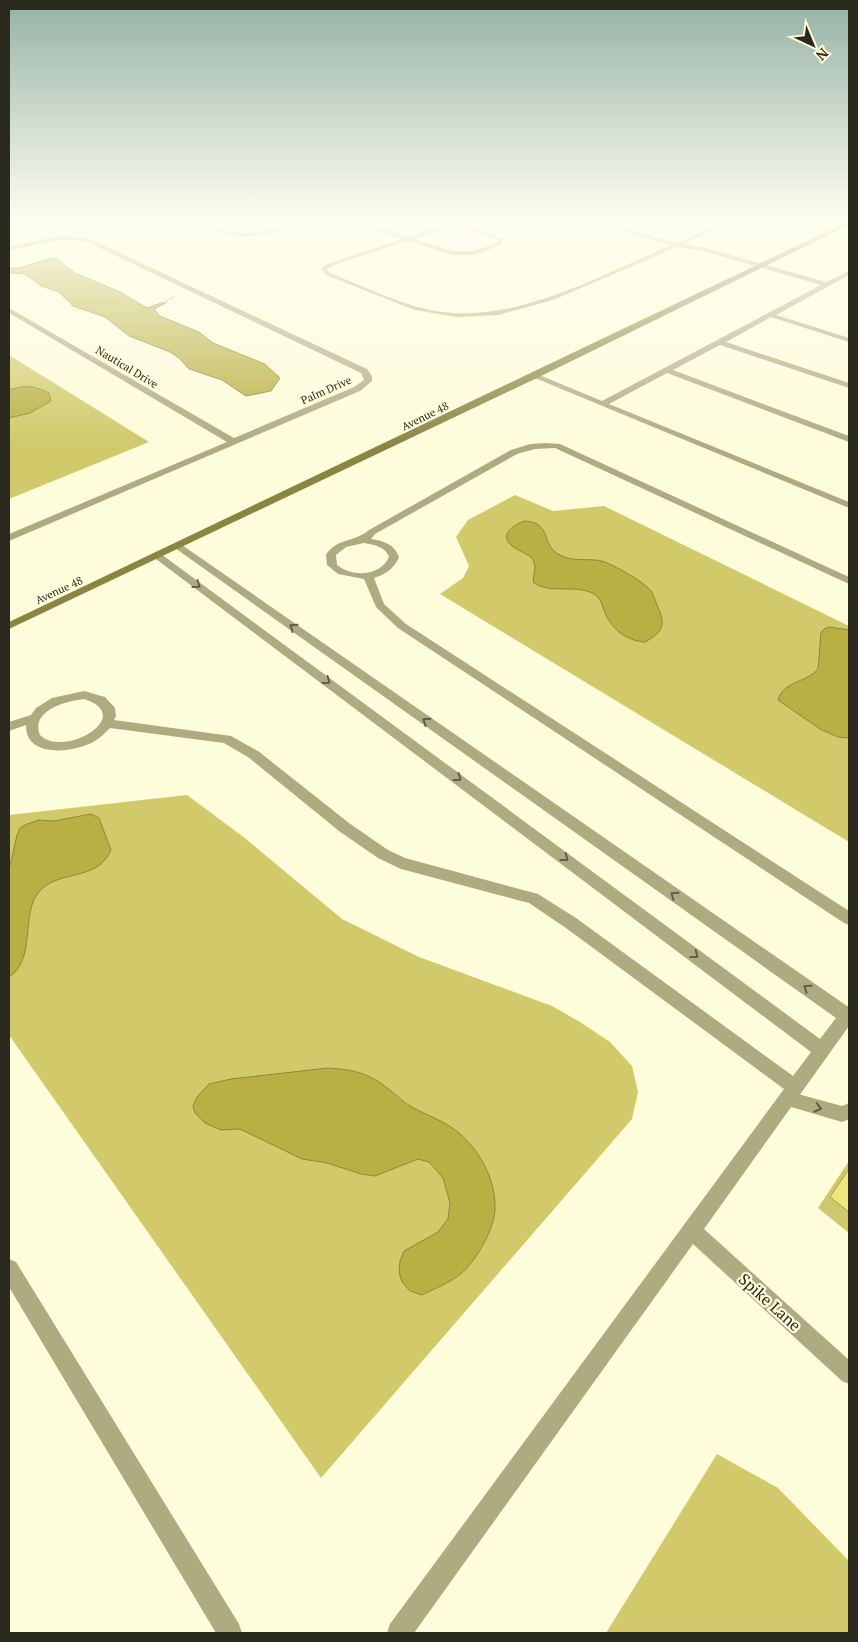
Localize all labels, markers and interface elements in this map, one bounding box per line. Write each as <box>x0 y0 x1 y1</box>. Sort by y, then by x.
north arrow <box>788 20 838 70</box>
text: N <box>812 44 833 65</box>
street label: Nautical Drive <box>93 343 161 391</box>
street label: Palm Drive <box>299 372 354 407</box>
street label: Avenue 48 <box>399 399 451 433</box>
street label: Avenue 48 <box>33 573 85 607</box>
one-way arrow <box>191 579 201 588</box>
one-way arrow <box>289 624 299 633</box>
one-way arrow <box>321 676 330 684</box>
one-way arrow <box>422 718 432 727</box>
one-way arrow <box>452 772 462 781</box>
one-way arrow <box>559 852 569 861</box>
one-way arrow <box>670 892 679 901</box>
one-way arrow <box>689 949 699 958</box>
one-way arrow <box>803 985 813 994</box>
one-way arrow <box>814 1102 822 1112</box>
street label: Spike Lane <box>734 1268 806 1336</box>

